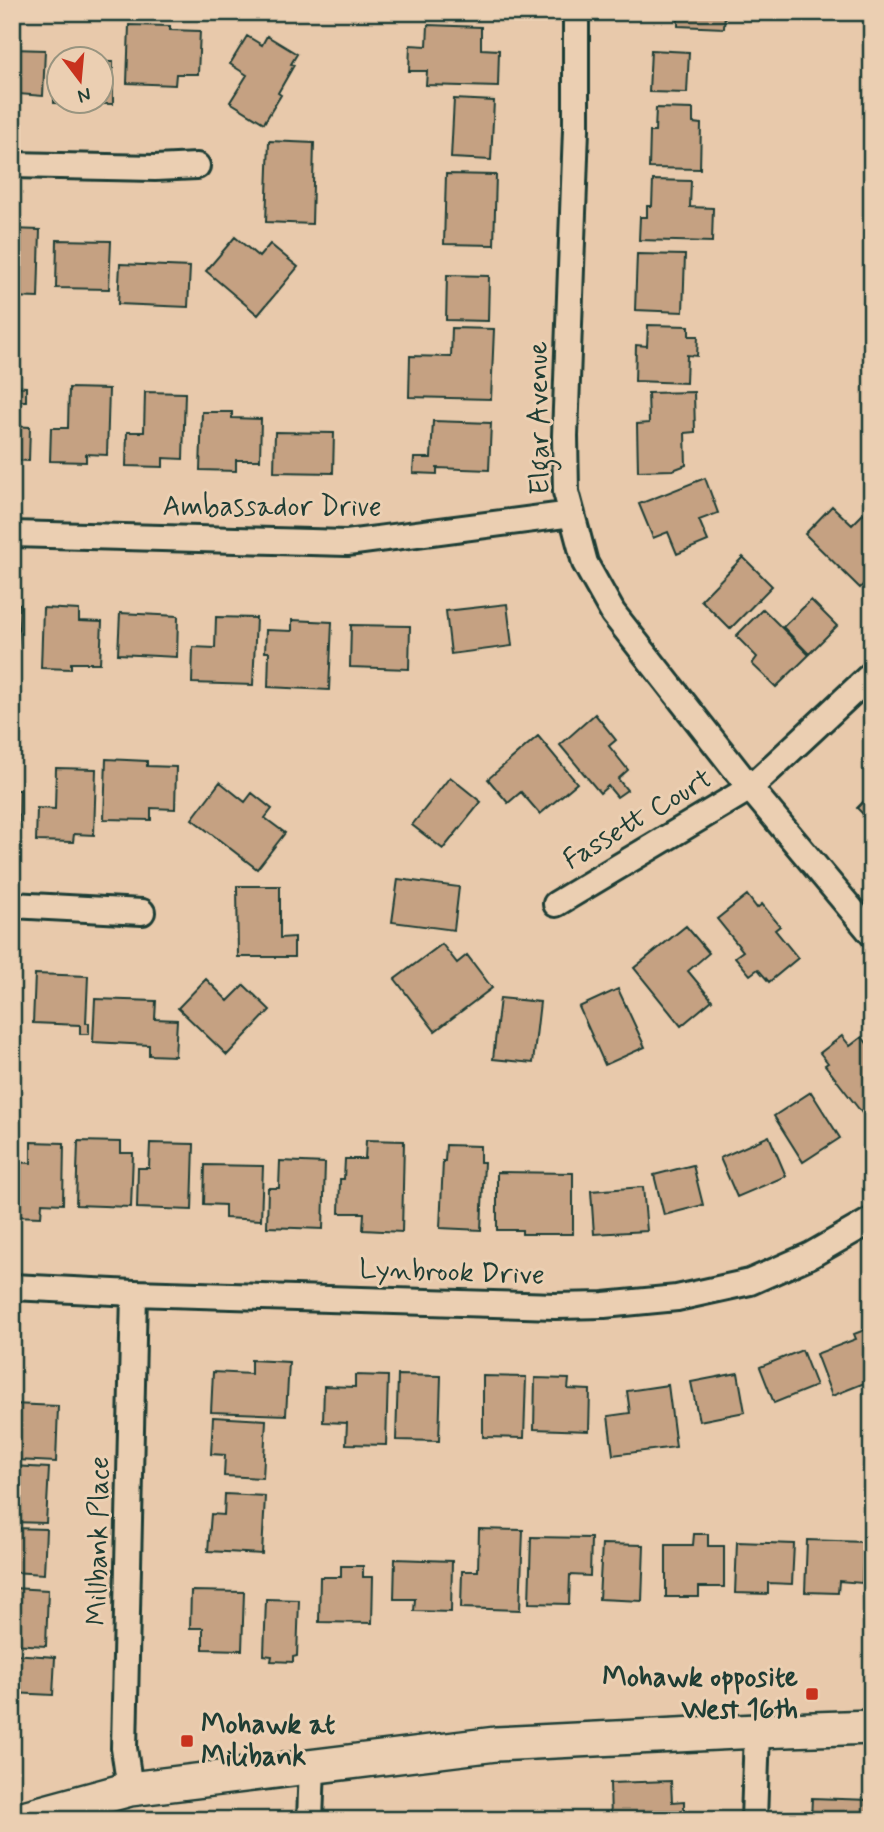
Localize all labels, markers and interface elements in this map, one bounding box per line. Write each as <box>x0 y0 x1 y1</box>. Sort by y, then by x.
north arrow <box>46 46 116 116</box>
text: N <box>75 81 94 109</box>
street label: Elgar Avenue <box>520 341 563 495</box>
street label: Ambassador Drive <box>162 489 382 526</box>
street label: Fassett Court <box>557 761 719 879</box>
street label: Lynbrook Drive <box>359 1251 545 1295</box>
street label: Millbank Place <box>79 1456 119 1626</box>
place label: Mohawk opposite West 16th <box>602 1660 798 1729</box>
marker: Mohawk opposite West 16th <box>804 1686 820 1702</box>
place label: Mohawk at Milibank <box>201 1707 336 1776</box>
marker: Mohawk at Milibank <box>179 1733 195 1749</box>

